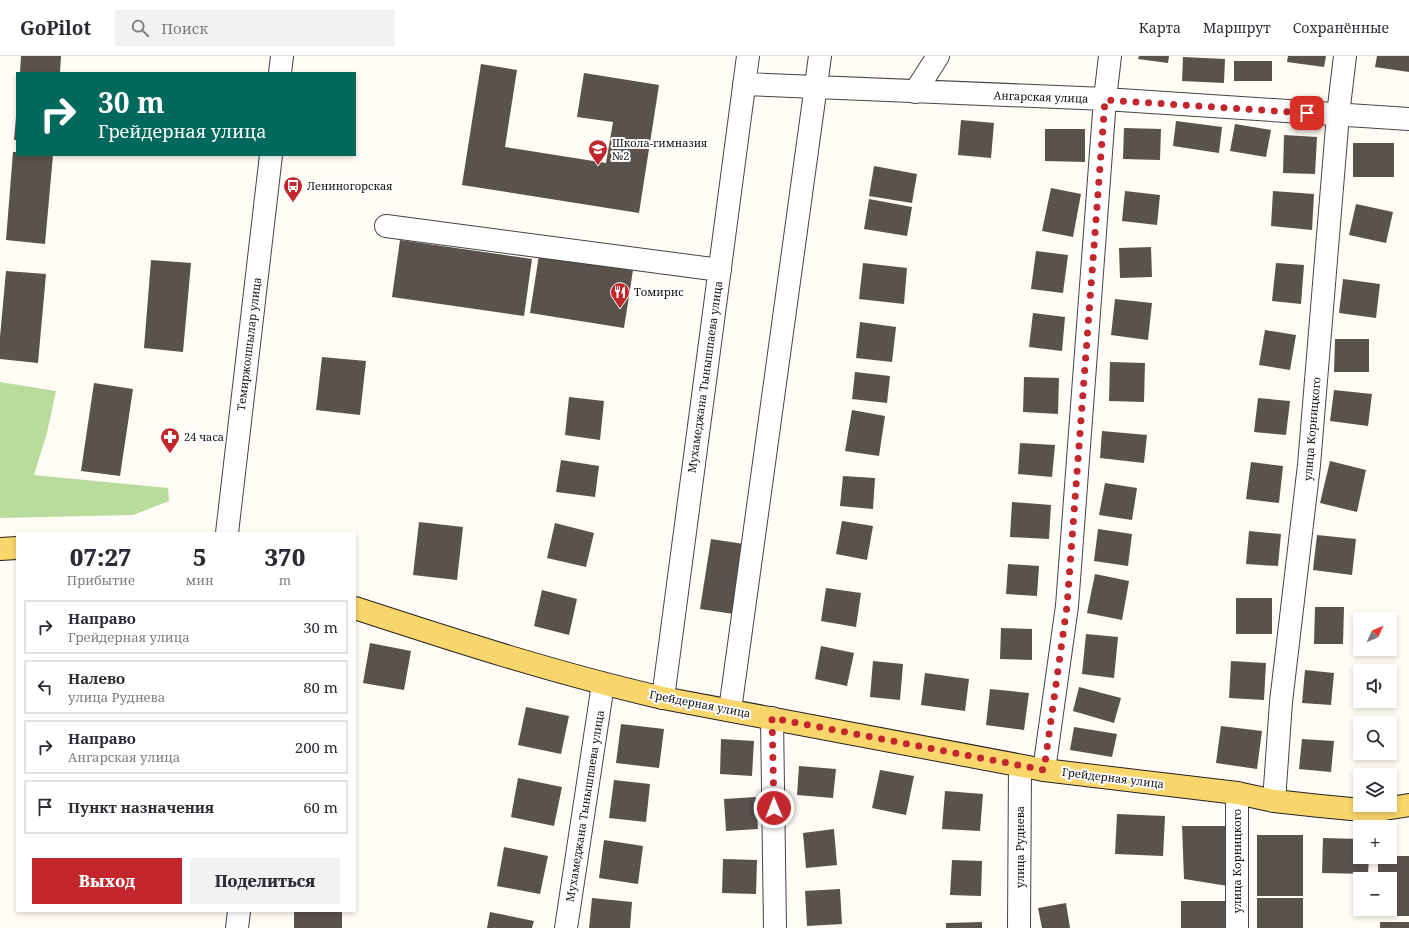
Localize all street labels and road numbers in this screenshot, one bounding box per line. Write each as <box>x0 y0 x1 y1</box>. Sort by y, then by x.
street label: Ангарская улица <box>993 87 1089 106</box>
street label: Темиржолшылар улица <box>233 276 264 412</box>
street label: Мухамеджана Тынышпаева улица <box>684 280 725 474</box>
street label: улица Корницкого <box>1299 376 1324 482</box>
street label: Грейдерная улица <box>648 686 752 721</box>
street label: Мухамеджана Тынышпаева улица <box>562 709 607 903</box>
street label: Грейдерная улица <box>1061 764 1165 791</box>
street label: улица Руднева <box>1012 806 1027 888</box>
street label: улица Корницкого <box>1229 809 1244 913</box>

